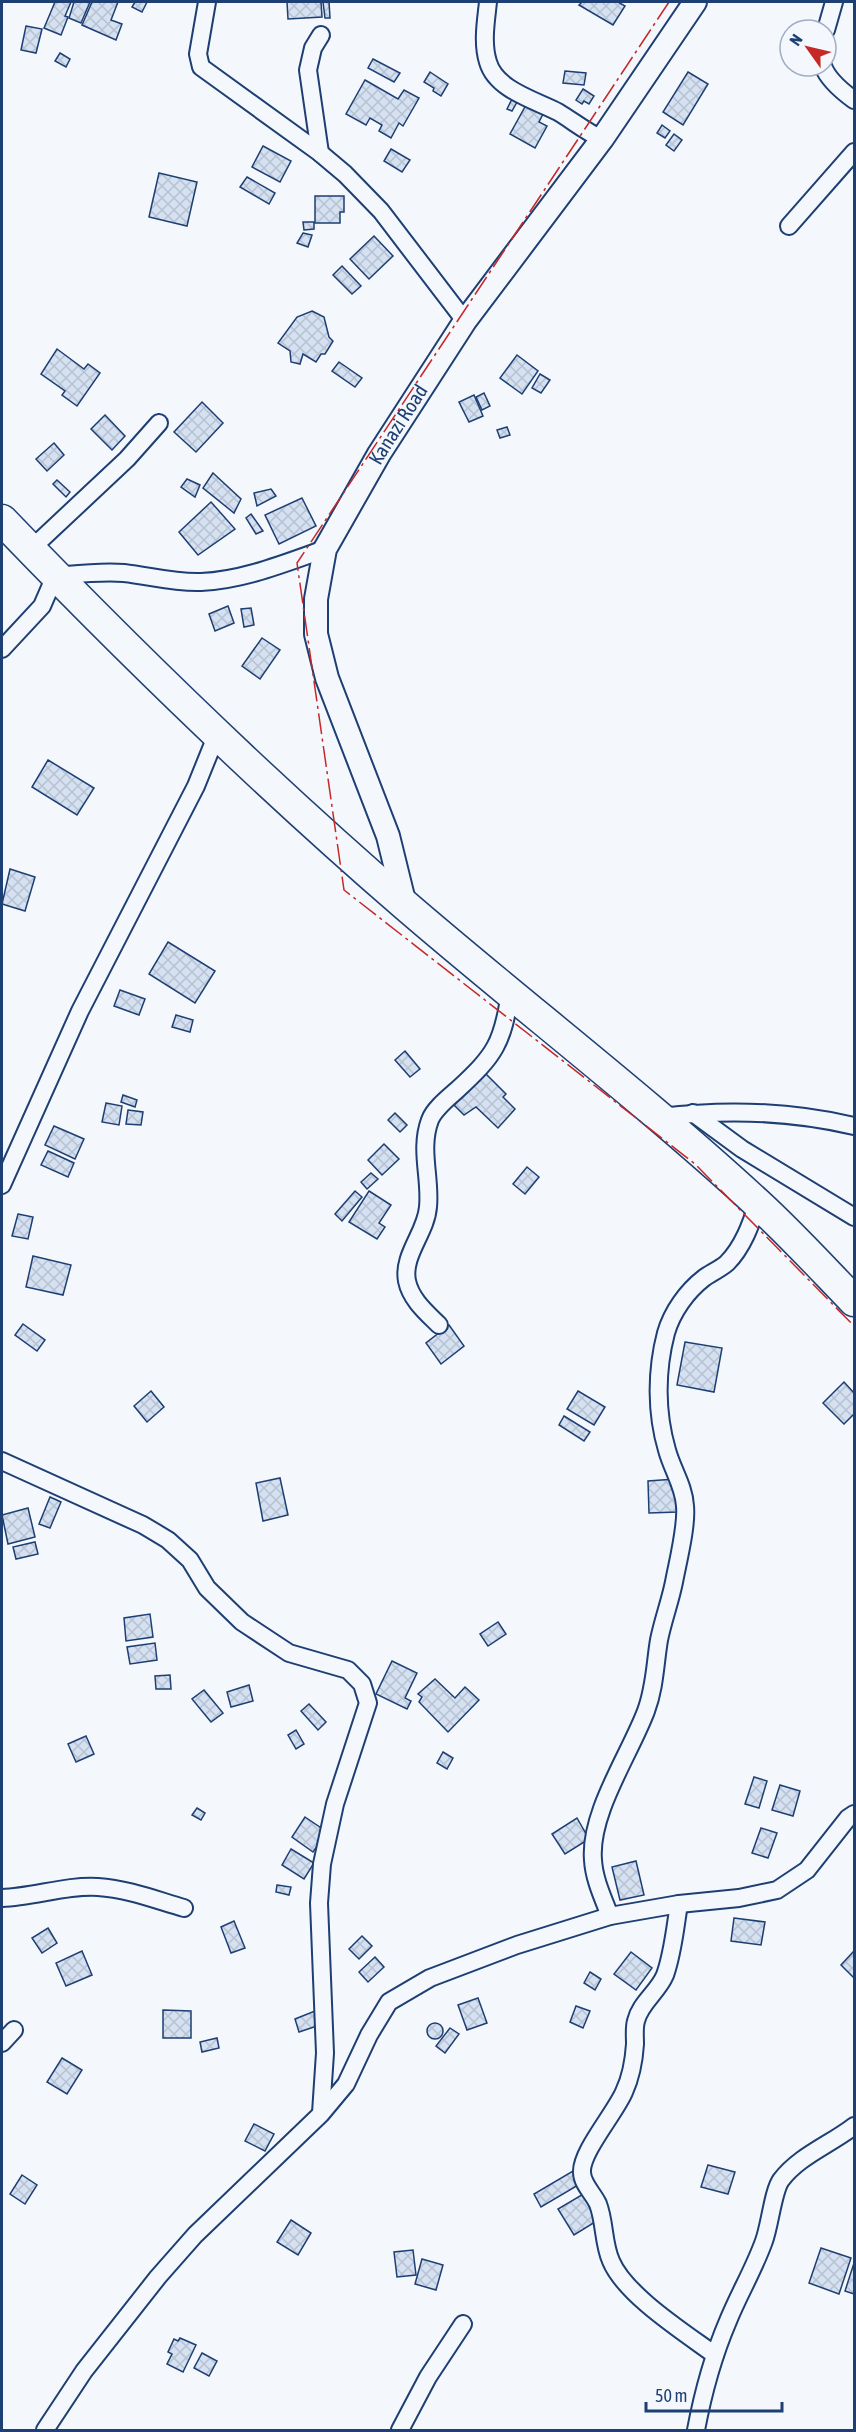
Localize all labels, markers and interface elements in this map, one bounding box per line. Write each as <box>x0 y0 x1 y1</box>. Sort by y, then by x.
north arrow <box>778 18 838 78</box>
text: N <box>785 31 806 49</box>
street label: Kanazi Road <box>364 380 432 468</box>
scale bar <box>646 2375 782 2413</box>
text: 50 m <box>655 2385 687 2406</box>

